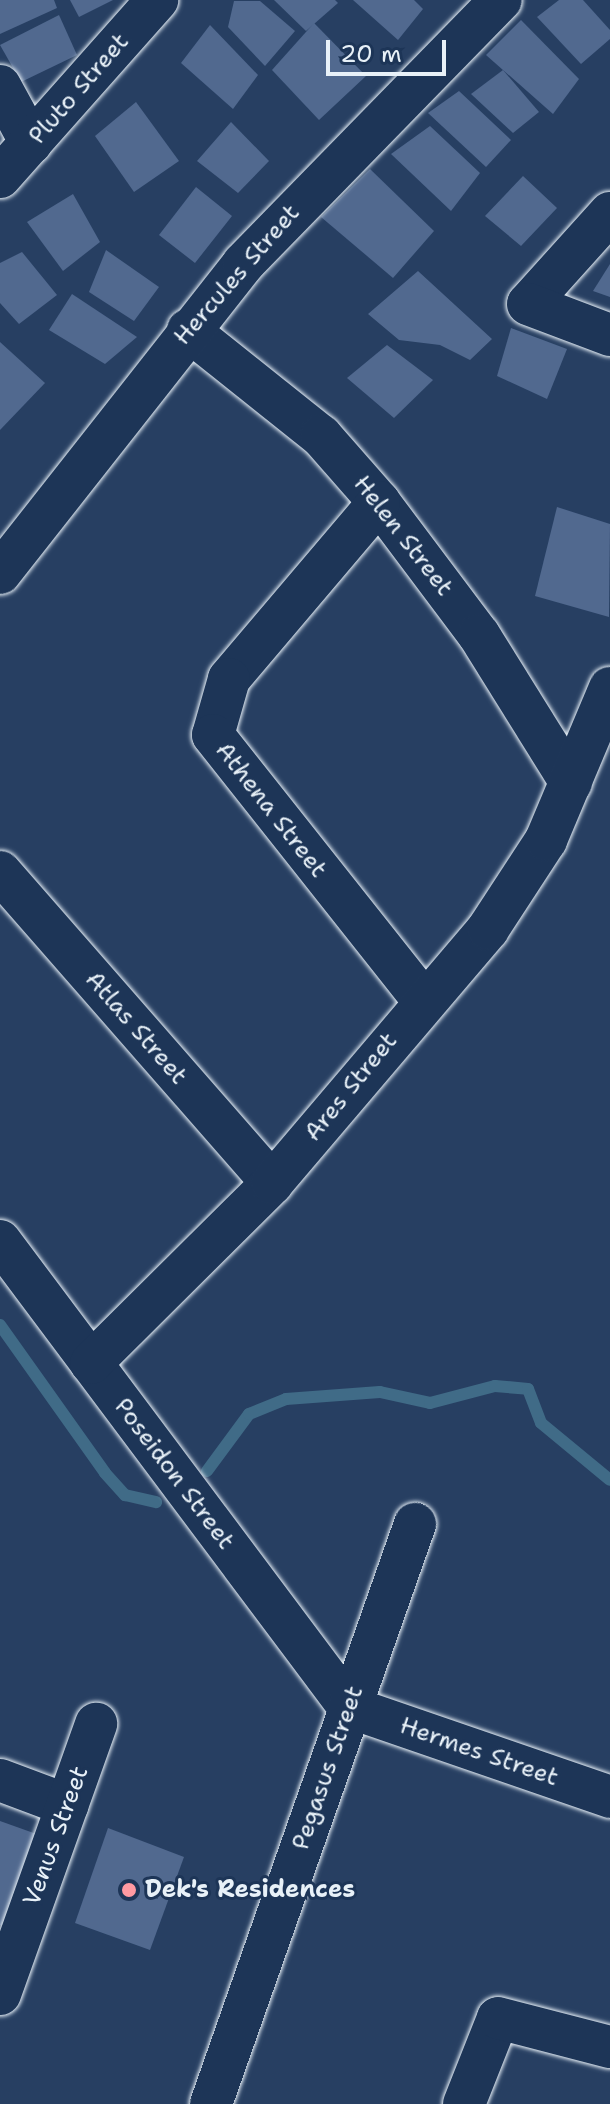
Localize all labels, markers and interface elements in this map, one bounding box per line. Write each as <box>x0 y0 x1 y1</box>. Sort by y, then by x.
scale bar <box>330 24 450 74</box>
street label: Pluto Street <box>23 28 135 150</box>
text: 20 m <box>340 38 402 70</box>
street label: Hercules Street <box>168 199 306 351</box>
street label: Helen Street <box>347 470 459 602</box>
street label: Athena Street <box>209 737 333 883</box>
street label: Atlas Street <box>79 966 193 1090</box>
street label: Ares Street <box>299 1027 403 1147</box>
street label: Poseidon Street <box>108 1393 240 1555</box>
street label: Pegasus Street <box>286 1682 370 1854</box>
street label: Hermes Street <box>396 1711 562 1793</box>
street label: Venus Street <box>17 1762 95 1910</box>
place label: Dek's Residences <box>145 1876 355 1904</box>
marker: Dek's Residences <box>120 1881 138 1899</box>

